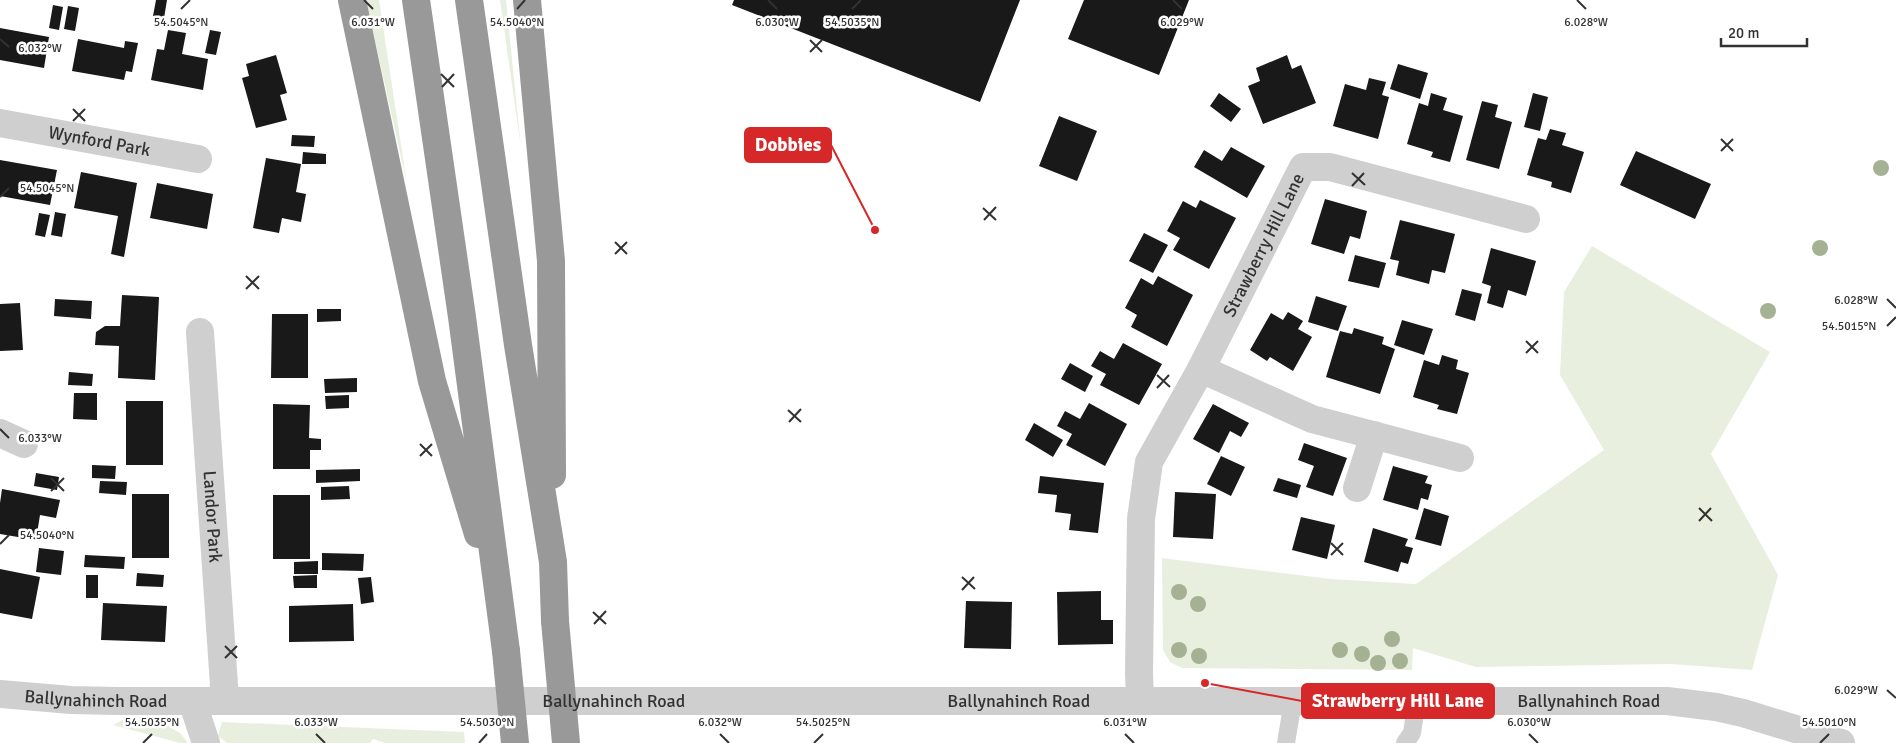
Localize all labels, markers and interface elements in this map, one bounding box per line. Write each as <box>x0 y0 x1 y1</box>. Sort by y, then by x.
text: 54.5045°N <box>154 15 208 30</box>
text: 6.031°W <box>351 15 395 30</box>
text: 54.5040°N <box>490 15 544 30</box>
text: 6.030°W <box>755 15 799 30</box>
text: 54.5035°N <box>825 15 879 30</box>
text: 6.029°W <box>1160 15 1204 30</box>
text: 6.028°W <box>1564 15 1608 30</box>
scale bar <box>1721 15 1807 47</box>
text: 20 m <box>1728 24 1759 42</box>
text: 6.032°W <box>18 41 62 56</box>
street label: Wynford Park <box>47 121 152 161</box>
callout: Dobbies <box>745 128 831 162</box>
text: Dobbies <box>755 133 821 157</box>
street label: Strawberry Hill Lane <box>1218 170 1309 321</box>
text: 54.5045°N <box>20 181 74 196</box>
text: 6.028°W <box>1834 293 1878 308</box>
text: 54.5015°N <box>1822 319 1876 334</box>
text: 6.033°W <box>18 431 62 446</box>
street label: Landor Park <box>198 470 227 563</box>
text: 54.5040°N <box>20 528 74 543</box>
text: 6.029°W <box>1834 683 1878 698</box>
callout: Strawberry Hill Lane <box>1302 684 1494 718</box>
street label: Ballynahinch Road <box>24 685 167 712</box>
text: Strawberry Hill Lane <box>1312 689 1484 713</box>
street label: Ballynahinch Road <box>542 690 685 712</box>
street label: Ballynahinch Road <box>947 690 1090 712</box>
street label: Ballynahinch Road <box>1517 690 1660 712</box>
text: 54.5035°N <box>125 715 179 730</box>
text: 6.033°W <box>294 715 338 730</box>
text: 54.5030°N <box>460 715 514 730</box>
text: 6.032°W <box>698 715 742 730</box>
text: 54.5025°N <box>796 715 850 730</box>
text: 6.031°W <box>1103 715 1147 730</box>
text: 6.030°W <box>1507 715 1551 730</box>
text: 54.5010°N <box>1802 715 1856 730</box>

